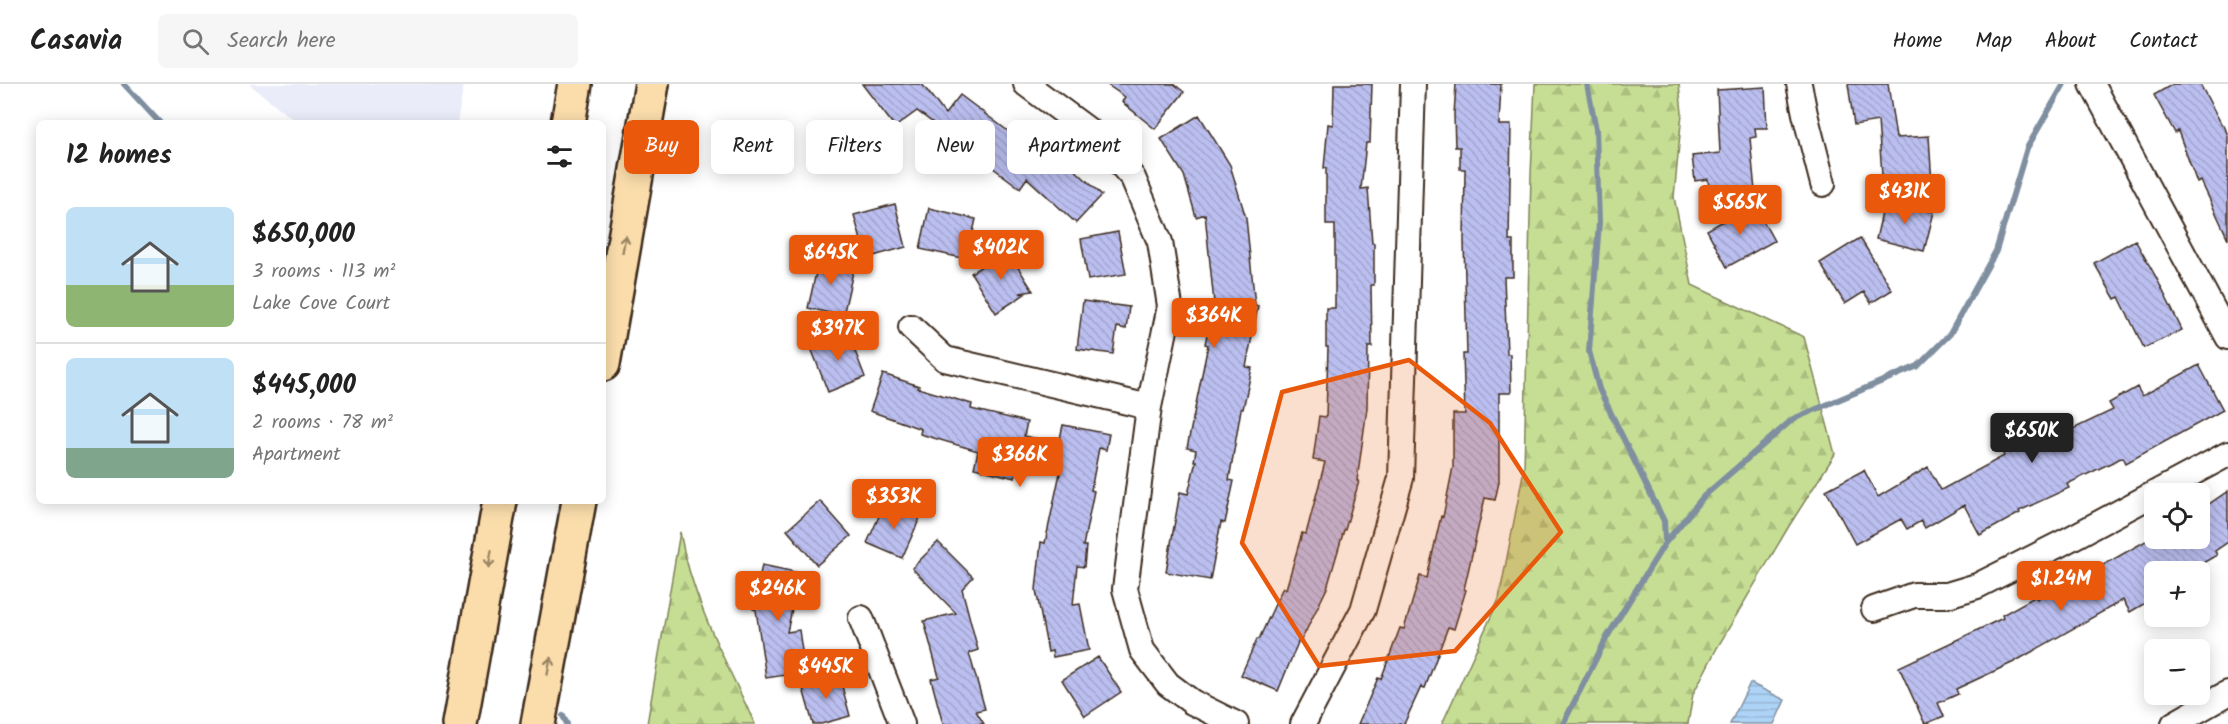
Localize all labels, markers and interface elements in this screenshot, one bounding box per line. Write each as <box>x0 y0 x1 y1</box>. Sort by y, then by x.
search box <box>158 14 578 68</box>
text: Casavia <box>30 19 122 64</box>
text: Search here <box>227 24 336 59</box>
icon: search <box>179 25 212 58</box>
text: Home <box>1893 25 1942 58</box>
text: Map <box>1975 25 2012 58</box>
text: About <box>2045 25 2096 58</box>
text: Contact <box>2129 25 2198 58</box>
chip: Buy <box>624 120 699 174</box>
chip: Rent <box>711 120 794 174</box>
chip: Filters <box>806 120 903 174</box>
chip: New <box>915 120 995 174</box>
chip: Apartment <box>1007 120 1142 174</box>
text: 12 homes <box>66 135 172 177</box>
icon: filters <box>543 140 576 173</box>
pin: $431K <box>1863 174 1947 225</box>
text: $431K <box>1879 177 1931 209</box>
pin: $565K <box>1698 185 1782 236</box>
text: $565K <box>1713 188 1767 220</box>
text: $650,000 <box>252 214 355 256</box>
pin: $402K <box>959 230 1043 281</box>
icon: home <box>114 231 186 303</box>
text: $402K <box>973 233 1029 265</box>
one-way arrow <box>619 235 630 254</box>
pin: $645K <box>789 235 873 286</box>
text: $645K <box>803 238 859 270</box>
text: 3 rooms · 113 m² <box>252 256 395 288</box>
text: Lake Cove Court <box>252 288 390 320</box>
pin: $364K <box>1172 298 1256 349</box>
text: $364K <box>1186 301 1242 333</box>
pin: $397K <box>796 311 880 362</box>
text: $397K <box>811 314 865 346</box>
text: $445,000 <box>252 365 356 407</box>
icon: home <box>114 382 186 454</box>
text: 2 rooms · 78 m² <box>252 407 393 439</box>
pin: $650K <box>1990 413 2074 464</box>
text: $650K <box>2004 416 2060 448</box>
pin: $366K <box>978 437 1062 488</box>
text: Apartment <box>252 439 341 471</box>
text: $366K <box>992 440 1048 472</box>
pin: $353K <box>852 479 936 530</box>
text: $353K <box>866 482 922 514</box>
map controls <box>2144 483 2210 705</box>
button: locate <box>2144 483 2210 549</box>
one-way arrow <box>484 548 495 568</box>
pin: $1.24M <box>2012 561 2110 612</box>
button: + <box>2144 561 2210 627</box>
text: $1.24M <box>2031 564 2091 596</box>
pin: $246K <box>736 571 820 622</box>
text: $246K <box>749 574 807 606</box>
button: − <box>2144 639 2210 705</box>
pin: $445K <box>784 649 868 700</box>
text: $445K <box>798 652 854 684</box>
one-way arrow <box>543 657 554 677</box>

